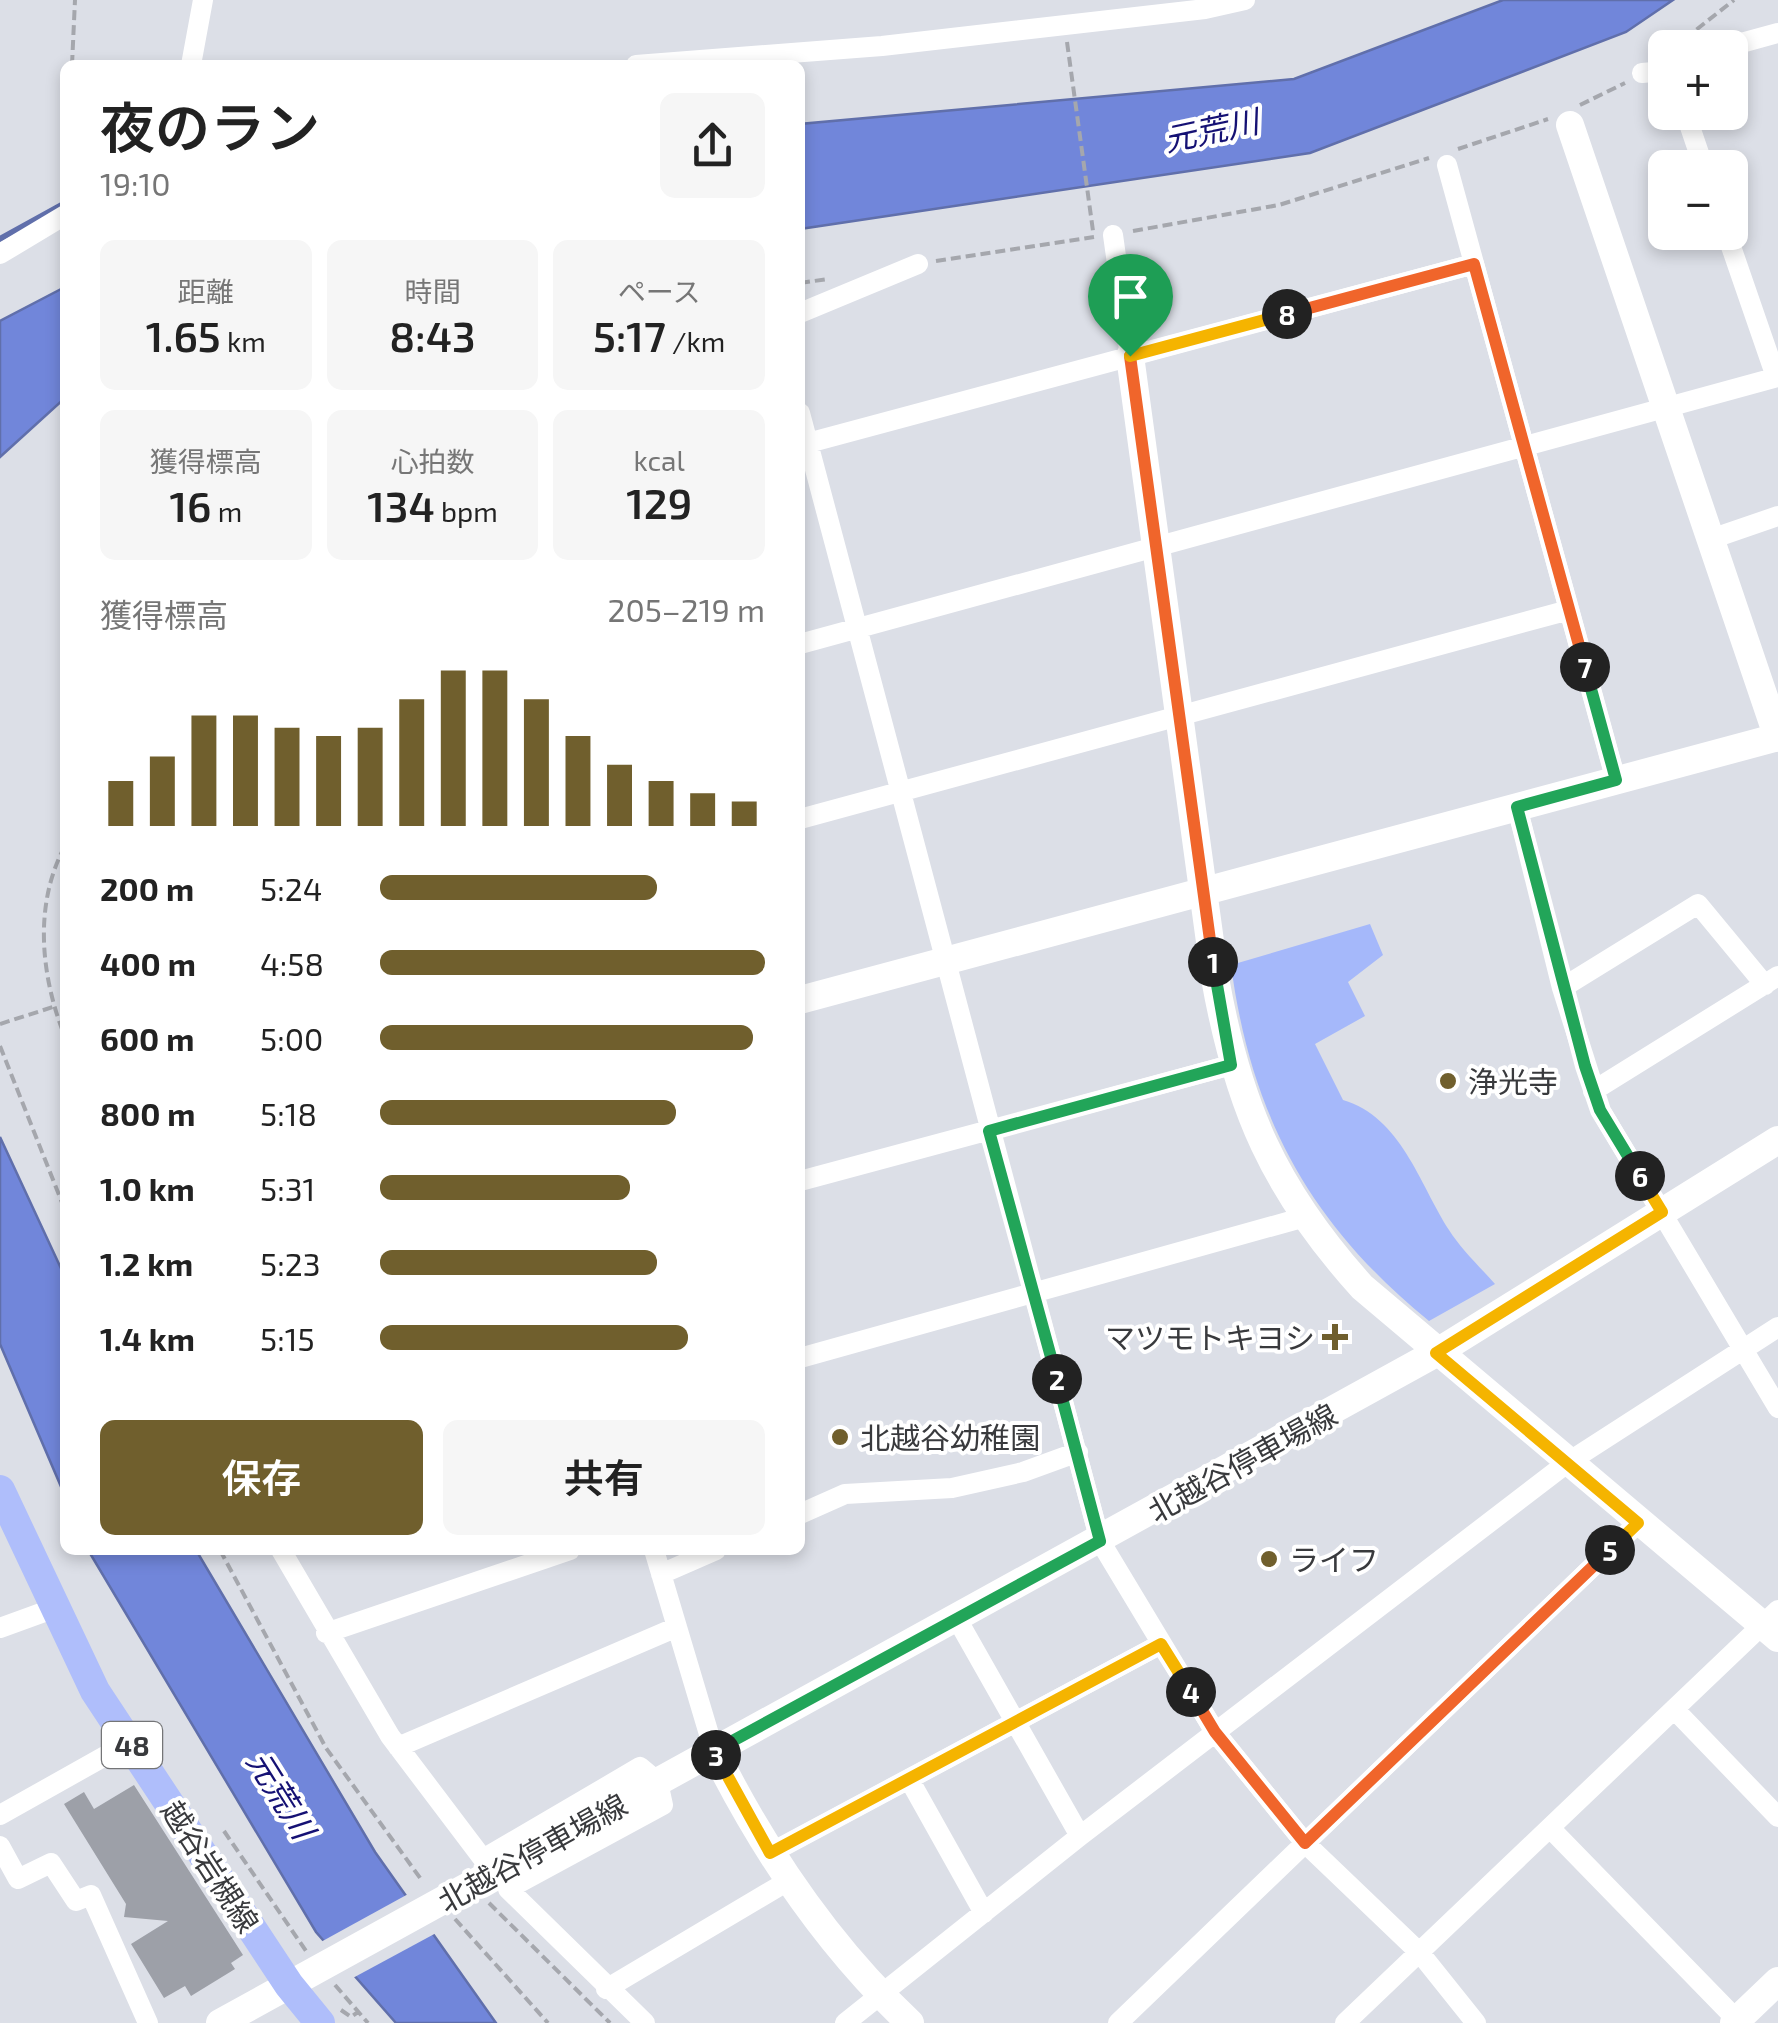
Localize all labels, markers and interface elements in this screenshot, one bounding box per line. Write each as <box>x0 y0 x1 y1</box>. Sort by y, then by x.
map controls <box>1648 30 1748 250</box>
button: + <box>1648 30 1748 130</box>
text: 夜のラン <box>100 93 320 159</box>
button: share <box>660 93 765 198</box>
water label: 元荒川 <box>1160 100 1265 158</box>
button: − <box>1648 150 1748 250</box>
text: 19:10 <box>100 164 171 202</box>
pin <box>1088 254 1173 357</box>
icon: arrive <box>1103 269 1158 324</box>
text: 距離 <box>178 274 234 308</box>
text: 時間 <box>404 274 461 308</box>
text: ペース <box>618 274 700 308</box>
pin: 8 <box>1262 289 1312 339</box>
text: 8 <box>1278 297 1296 331</box>
text: 1.65 <box>146 310 221 360</box>
text: 8:43 <box>389 310 476 360</box>
text: 5:17 <box>593 310 666 360</box>
text: km <box>221 324 266 358</box>
text: /km <box>666 324 725 358</box>
text: kcal <box>634 443 685 477</box>
text: 獲得標高 <box>150 444 262 478</box>
text: 心拍数 <box>390 444 475 478</box>
text: 129 <box>626 477 692 527</box>
text: 16 <box>169 480 211 530</box>
text: 134 <box>367 480 435 530</box>
text: m <box>211 494 242 528</box>
text: bpm <box>435 494 498 528</box>
text: 205–219 m <box>607 590 765 628</box>
text: 獲得標高 <box>100 595 228 633</box>
pin: 7 <box>1560 642 1610 692</box>
text: 7 <box>1578 650 1592 684</box>
text: 200 m <box>100 869 194 907</box>
text: 5:24 <box>260 869 322 907</box>
pin: 1 <box>1188 937 1238 987</box>
text: 400 m <box>100 944 196 982</box>
text: 4:58 <box>260 944 324 982</box>
text: 1 <box>1207 945 1219 979</box>
text: 600 m <box>100 1019 194 1057</box>
text: 5:00 <box>260 1019 323 1057</box>
place label: 浄光寺 <box>1468 1063 1558 1099</box>
marker: 浄光寺 <box>1437 1070 1459 1092</box>
text: 800 m <box>100 1094 195 1132</box>
text: 5:18 <box>260 1094 317 1132</box>
pin: 6 <box>1615 1151 1665 1201</box>
text: 6 <box>1632 1159 1648 1193</box>
text: 1.0 km <box>100 1169 195 1207</box>
text: 5:31 <box>260 1169 315 1207</box>
text: 1.2 km <box>100 1244 193 1282</box>
text: 5:23 <box>260 1244 320 1282</box>
text: 1.4 km <box>100 1319 195 1357</box>
text: 5:15 <box>260 1319 315 1357</box>
place label: マツモトキヨシ <box>1105 1319 1315 1355</box>
marker: マツモトキヨシ <box>1324 1326 1346 1348</box>
pin: 2 <box>1032 1354 1082 1404</box>
text: 2 <box>1049 1362 1065 1396</box>
street label: 北越谷停車場線 <box>1141 1395 1343 1529</box>
place label: 北越谷幼稚園 <box>860 1419 1040 1455</box>
button: 保存 <box>100 1420 423 1535</box>
button: 共有 <box>443 1420 765 1535</box>
marker: 北越谷幼稚園 <box>829 1426 851 1448</box>
pin: 5 <box>1585 1525 1635 1575</box>
text: 5 <box>1602 1533 1618 1567</box>
place label: ライフ <box>1289 1541 1379 1577</box>
marker: ライフ <box>1258 1548 1280 1570</box>
pin: 4 <box>1166 1667 1216 1717</box>
text: 4 <box>1182 1675 1200 1709</box>
road number: 48 <box>102 1722 162 1768</box>
pin: 3 <box>691 1730 741 1780</box>
text: 3 <box>708 1738 724 1772</box>
water label: 元荒川 <box>240 1743 325 1847</box>
street label: 北越谷停車場線 <box>431 1785 633 1919</box>
street label: 越谷岩槻線 <box>155 1793 267 1939</box>

